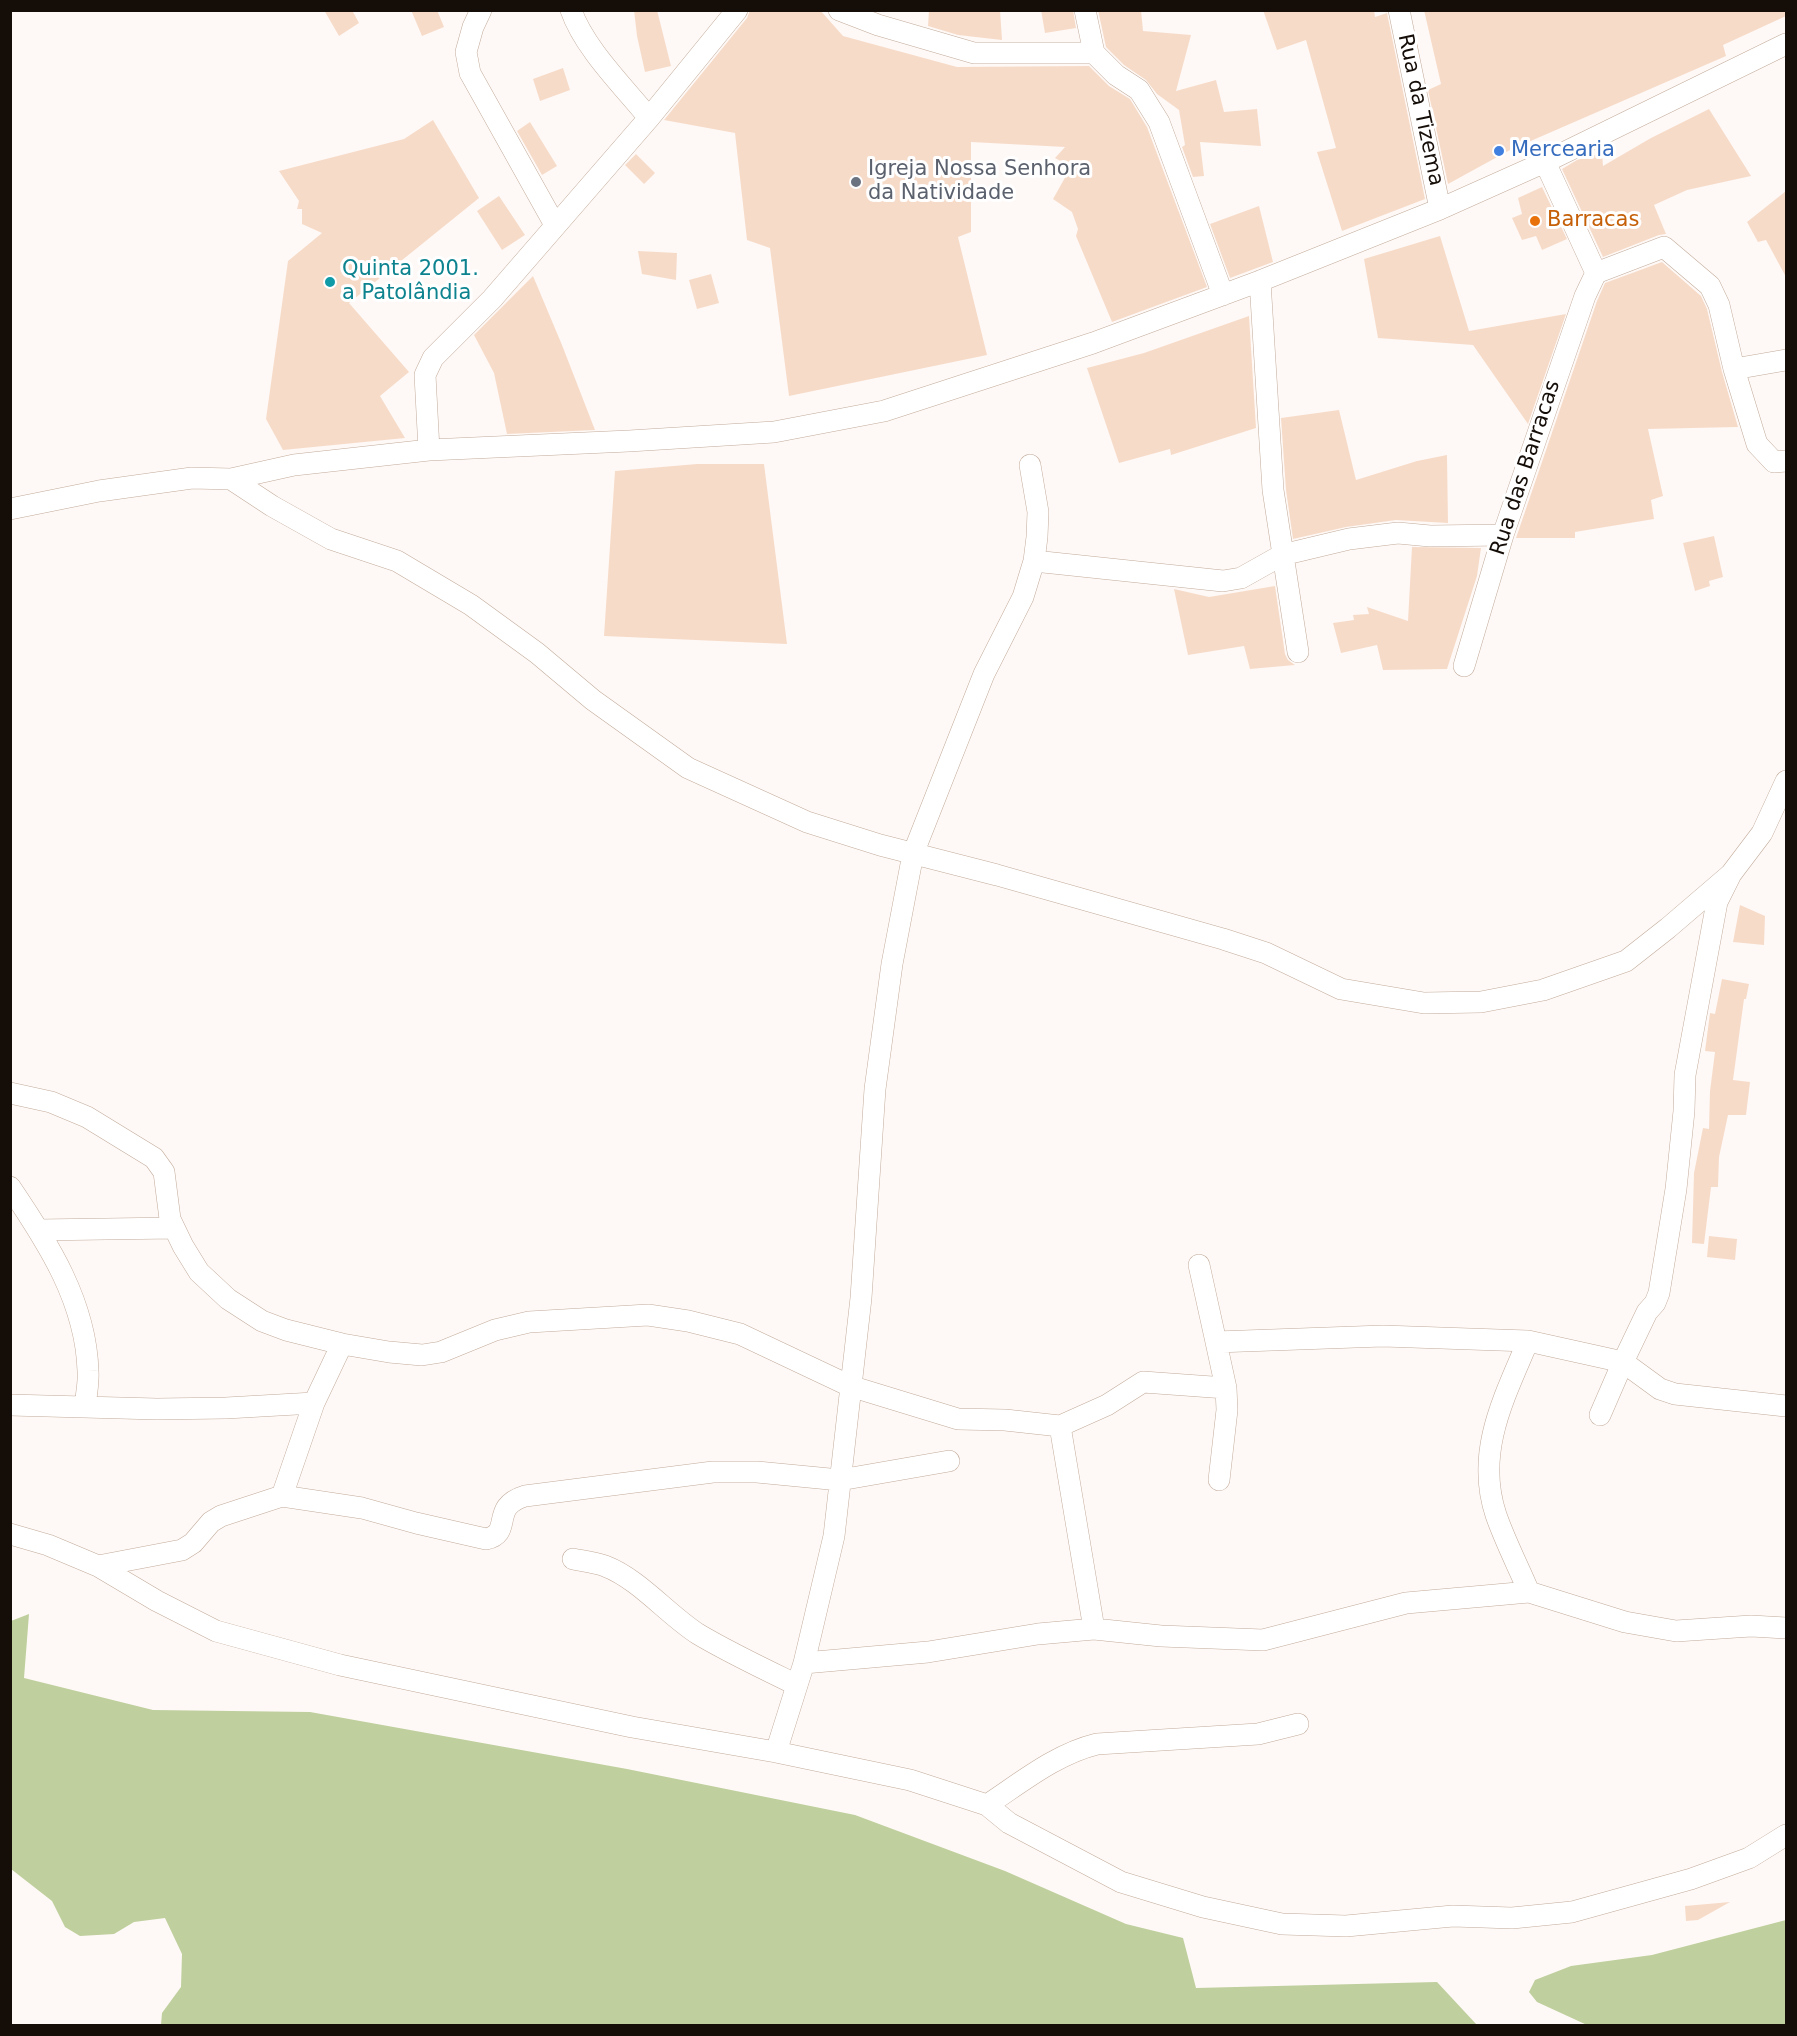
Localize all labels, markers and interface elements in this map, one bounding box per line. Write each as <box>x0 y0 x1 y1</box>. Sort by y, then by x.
street label: Rua da Tizema <box>1392 32 1448 188</box>
place label: Mercearia <box>1511 138 1615 164</box>
marker: Mercearia <box>1492 144 1506 158</box>
place label: Igreja Nossa Senhora da Natividade <box>868 157 1091 207</box>
marker: Igreja Nossa Senhora da Natividade <box>849 175 863 189</box>
place label: Barracas <box>1547 208 1639 234</box>
marker: Barracas <box>1528 214 1542 228</box>
place label: Quinta 2001. a Patolândia <box>342 257 479 307</box>
marker: Quinta 2001. a Patolândia <box>323 275 337 289</box>
street label: Rua das Barracas <box>1486 377 1566 559</box>

